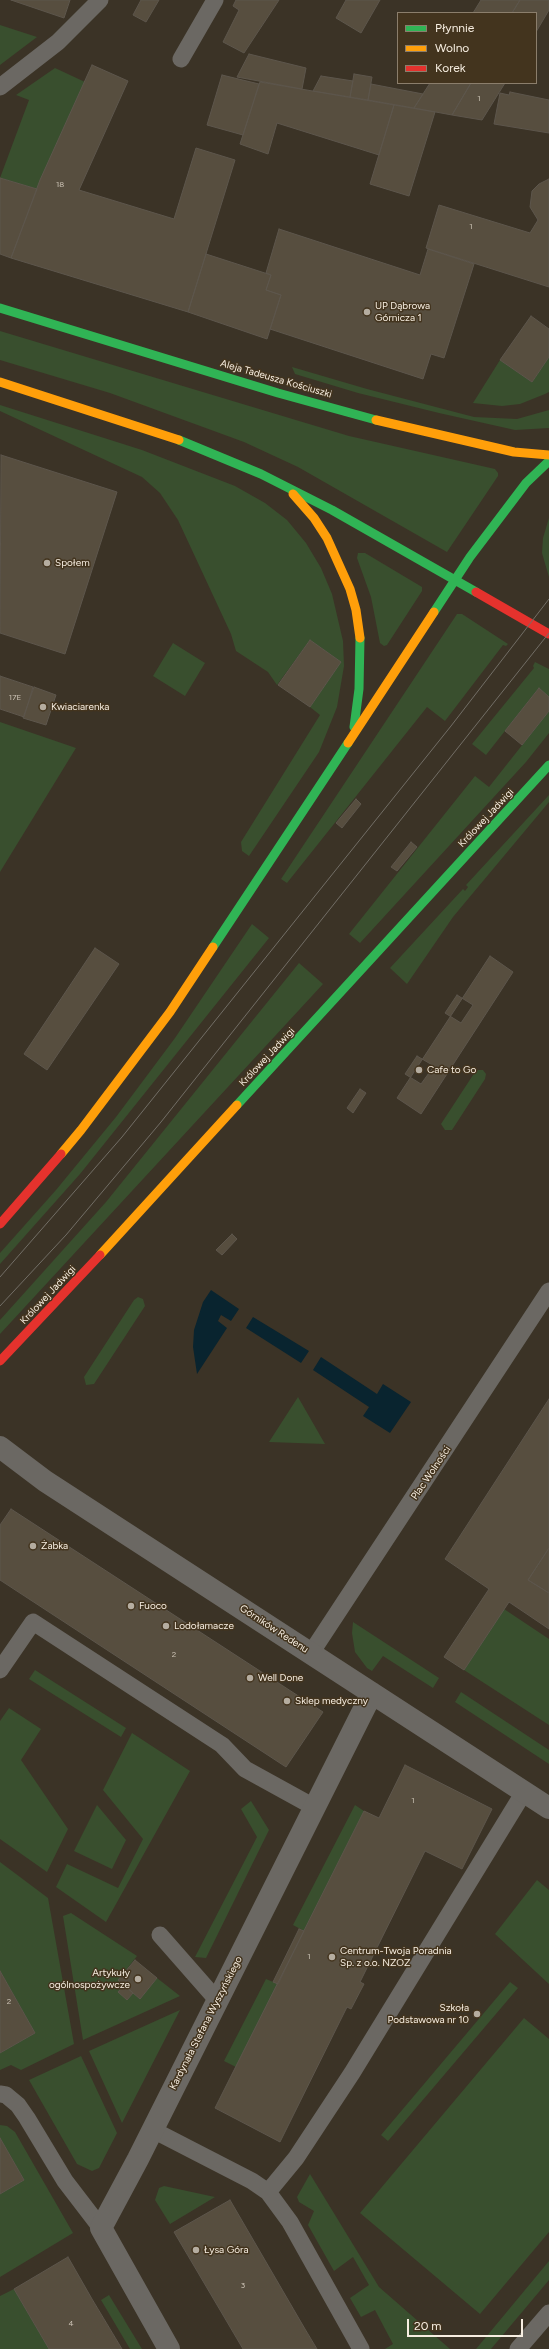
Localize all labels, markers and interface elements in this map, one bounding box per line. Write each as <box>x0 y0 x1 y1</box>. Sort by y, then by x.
legend <box>397 12 537 84</box>
text: Płynnie <box>435 21 474 35</box>
text: Wolno <box>435 41 469 55</box>
text: Korek <box>435 61 466 75</box>
house number: 1 <box>477 94 481 104</box>
house number: 18 <box>56 180 64 190</box>
house number: 1 <box>469 222 473 232</box>
place label: UP Dąbrowa Górnicza 1 <box>375 300 430 324</box>
marker: UP Dąbrowa Górnicza 1 <box>362 307 372 317</box>
street label: Aleja Tadeusza Kościuszki <box>219 357 333 401</box>
place label: Społem <box>55 557 90 569</box>
marker: Społem <box>42 558 52 568</box>
house number: 17E <box>9 693 21 703</box>
place label: Kwiaciarenka <box>51 701 109 713</box>
marker: Kwiaciarenka <box>38 702 48 712</box>
street label: Królowej Jadwigi <box>456 786 516 850</box>
street label: Królowej Jadwigi <box>237 1025 297 1089</box>
place label: Cafe to Go <box>427 1064 476 1076</box>
marker: Cafe to Go <box>414 1065 424 1075</box>
street label: Królowej Jadwigi <box>18 1263 78 1327</box>
street label: Plac Wolności <box>409 1444 453 1502</box>
place label: Żabka <box>41 1540 68 1552</box>
marker: Żabka <box>28 1541 38 1551</box>
place label: Fuoco <box>139 1600 167 1612</box>
marker: Fuoco <box>126 1601 136 1611</box>
street label: Górników Redenu <box>237 1602 311 1656</box>
place label: Lodołamacze <box>174 1620 234 1632</box>
marker: Lodołamacze <box>161 1621 171 1631</box>
house number: 2 <box>172 1650 176 1660</box>
place label: Well Done <box>258 1672 303 1684</box>
marker: Well Done <box>245 1673 255 1683</box>
place label: Sklep medyczny <box>295 1695 368 1707</box>
marker: Sklep medyczny <box>282 1696 292 1706</box>
house number: 1 <box>411 1796 415 1806</box>
place label: Centrum-Twoja Poradnia Sp. z o.o. NZOZ <box>340 1945 452 1968</box>
house number: 1 <box>307 1952 311 1962</box>
marker: Centrum-Twoja Poradnia Sp. z o.o. NZOZ <box>327 1952 337 1962</box>
street label: Kardynała Stefana Wyszyńskiego <box>167 1954 245 2092</box>
place label: Artykuły ogólnospożywcze <box>49 1967 130 1990</box>
marker: Artykuły ogólnospożywcze <box>133 1974 143 1984</box>
house number: 2 <box>7 1997 11 2007</box>
place label: Szkoła Podstawowa nr 10 <box>388 2002 469 2026</box>
marker: Szkoła Podstawowa nr 10 <box>472 2009 482 2019</box>
place label: Łysa Góra <box>204 2244 249 2256</box>
marker: Łysa Góra <box>191 2245 201 2255</box>
house number: 3 <box>241 2281 245 2291</box>
scale bar <box>409 2311 525 2337</box>
house number: 4 <box>69 2319 73 2329</box>
text: 20 m <box>414 2319 442 2333</box>

